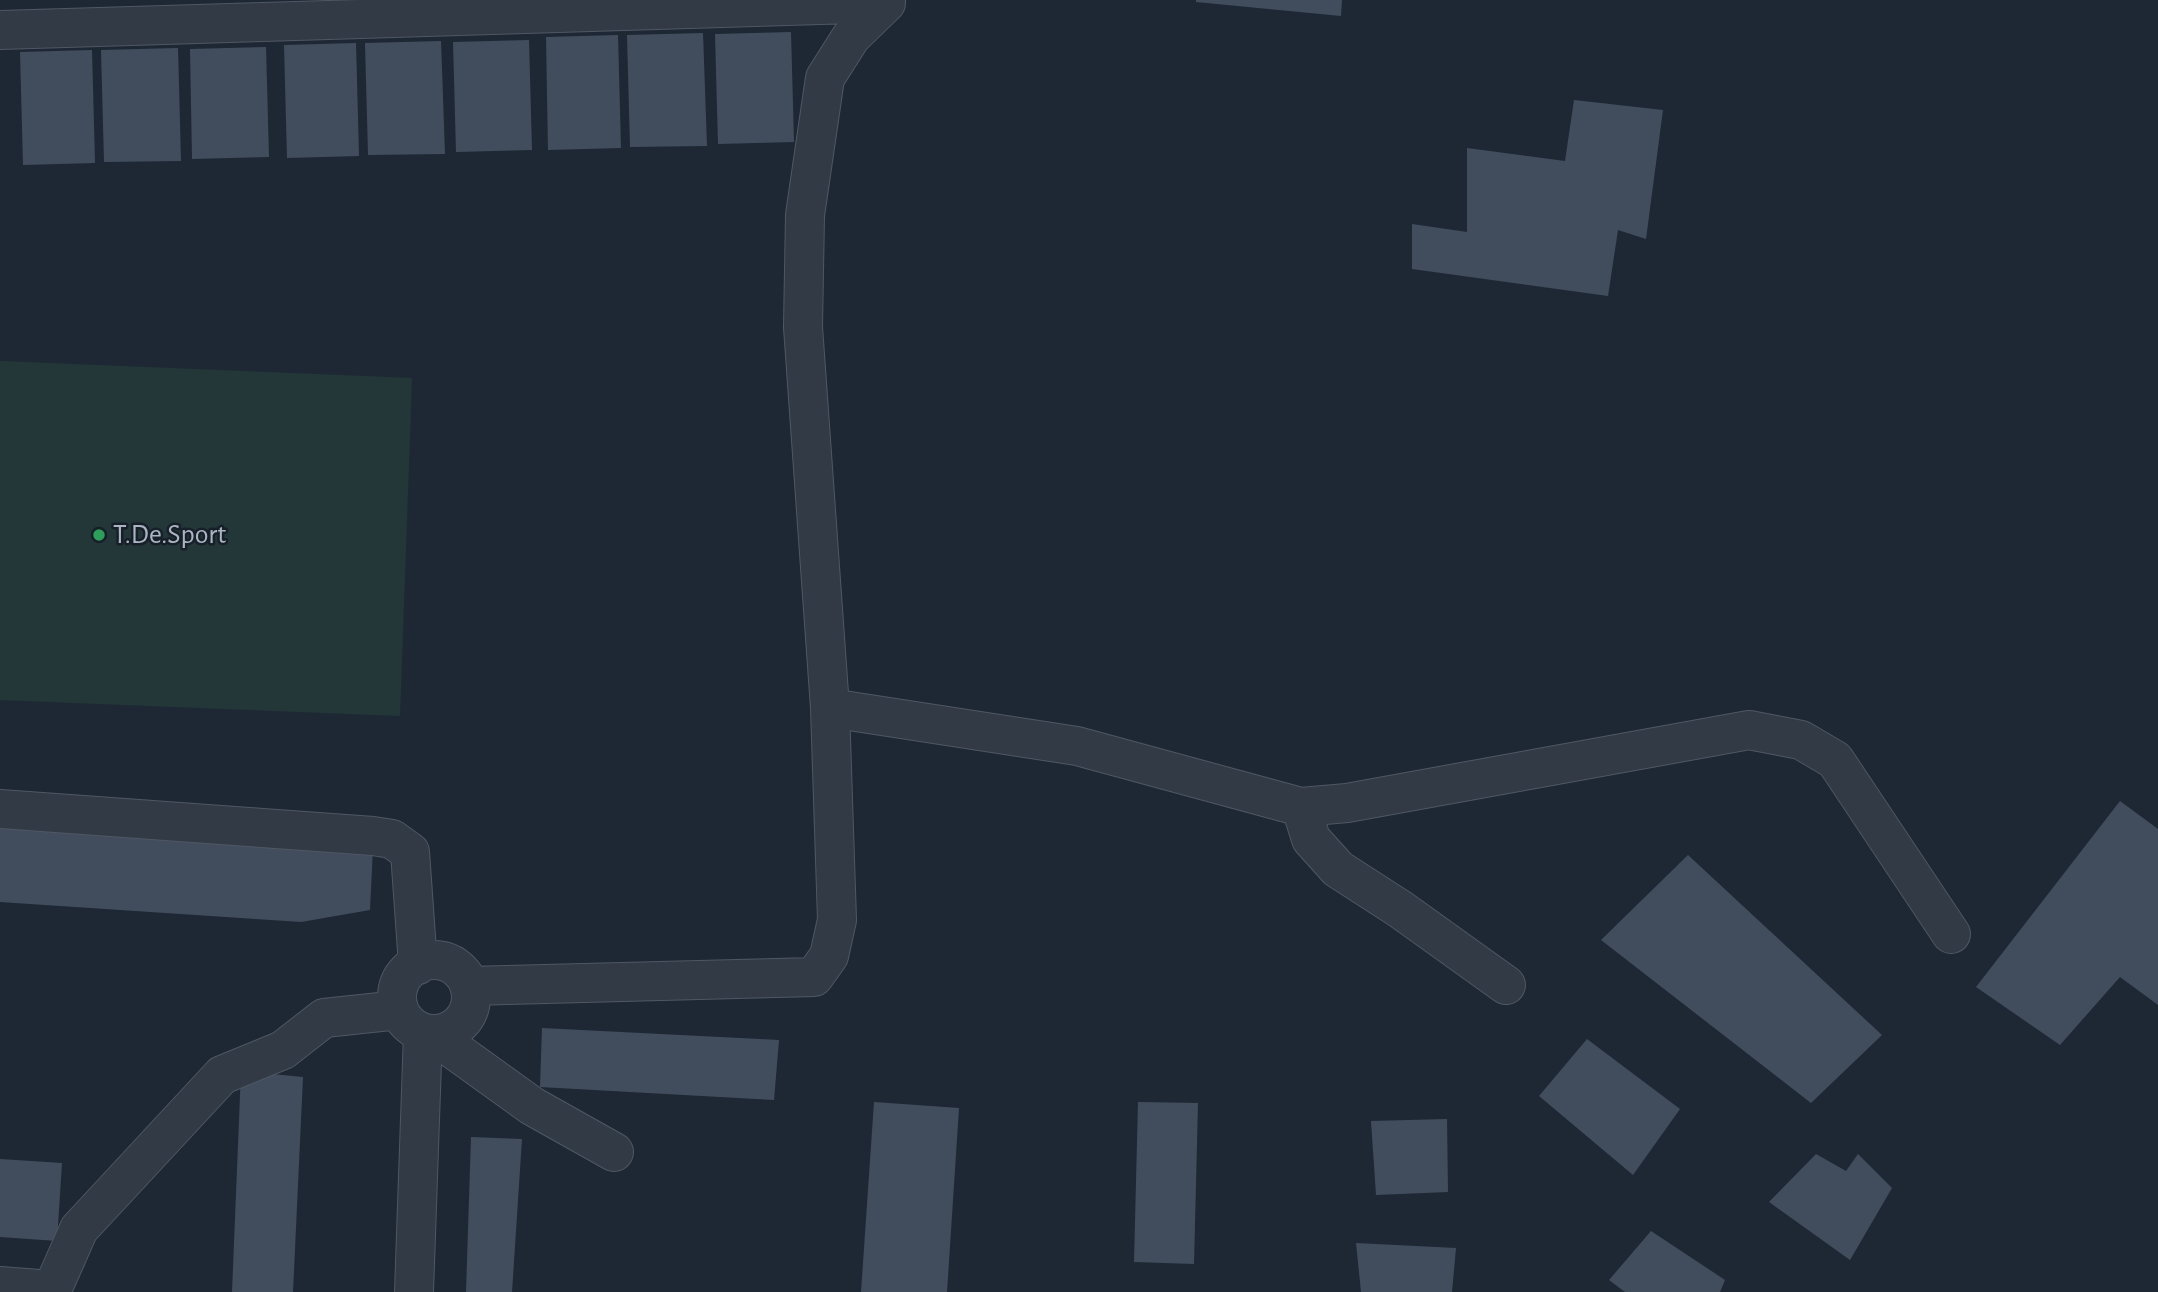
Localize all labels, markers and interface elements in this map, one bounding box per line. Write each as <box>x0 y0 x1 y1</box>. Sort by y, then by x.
place label: T.De.Sport <box>113 518 226 552</box>
marker: T.De.Sport <box>91 527 107 543</box>

